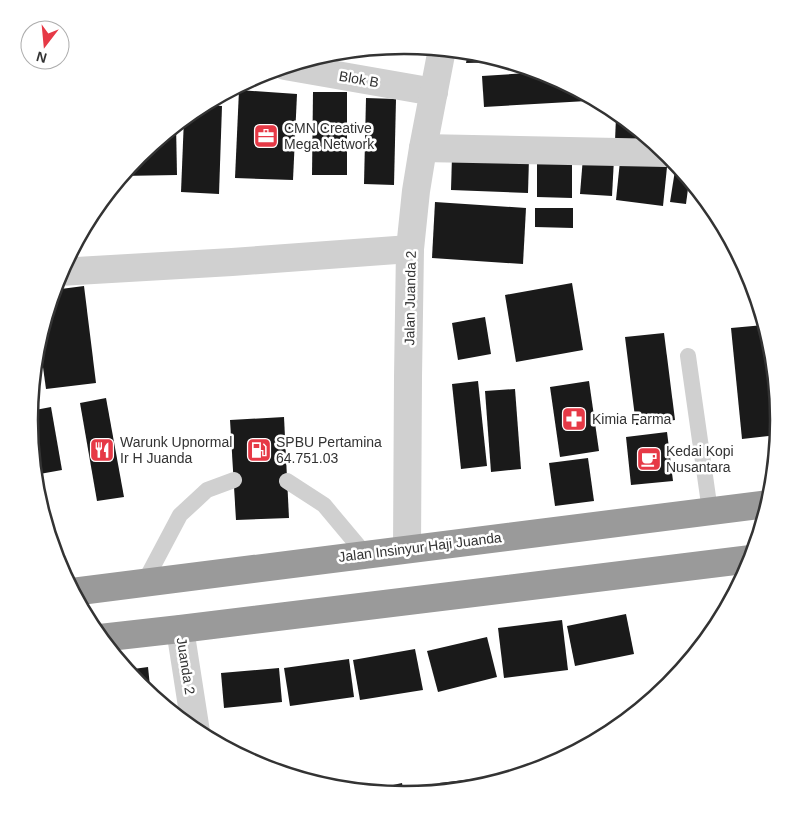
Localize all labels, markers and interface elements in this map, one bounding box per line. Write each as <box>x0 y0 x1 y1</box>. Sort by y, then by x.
north arrow <box>20 20 70 70</box>
text: N <box>34 48 48 67</box>
street label: Blok B <box>338 68 380 90</box>
place label: CMN Creative Mega Network <box>284 120 375 152</box>
office icon: CMN Creative Mega Network <box>253 123 279 149</box>
street label: Jalan Juanda 2 <box>401 250 419 346</box>
pharmacy icon: Kimia Farma <box>561 406 587 432</box>
place label: Kimia Farma <box>592 411 672 427</box>
place label: Warunk Upnormal Ir H Juanda <box>120 434 232 466</box>
place label: SPBU Pertamina 64.751.03 <box>276 434 382 466</box>
restaurant icon: Warunk Upnormal Ir H Juanda <box>89 437 115 463</box>
fuel station icon: SPBU Pertamina 64.751.03 <box>246 437 272 463</box>
place label: Kedai Kopi Nusantara <box>666 443 734 475</box>
cafe icon: Kedai Kopi Nusantara <box>636 446 662 472</box>
street label: Jalan Insinyur Haji Juanda <box>338 529 503 565</box>
street label: Juanda 2 <box>174 636 198 696</box>

